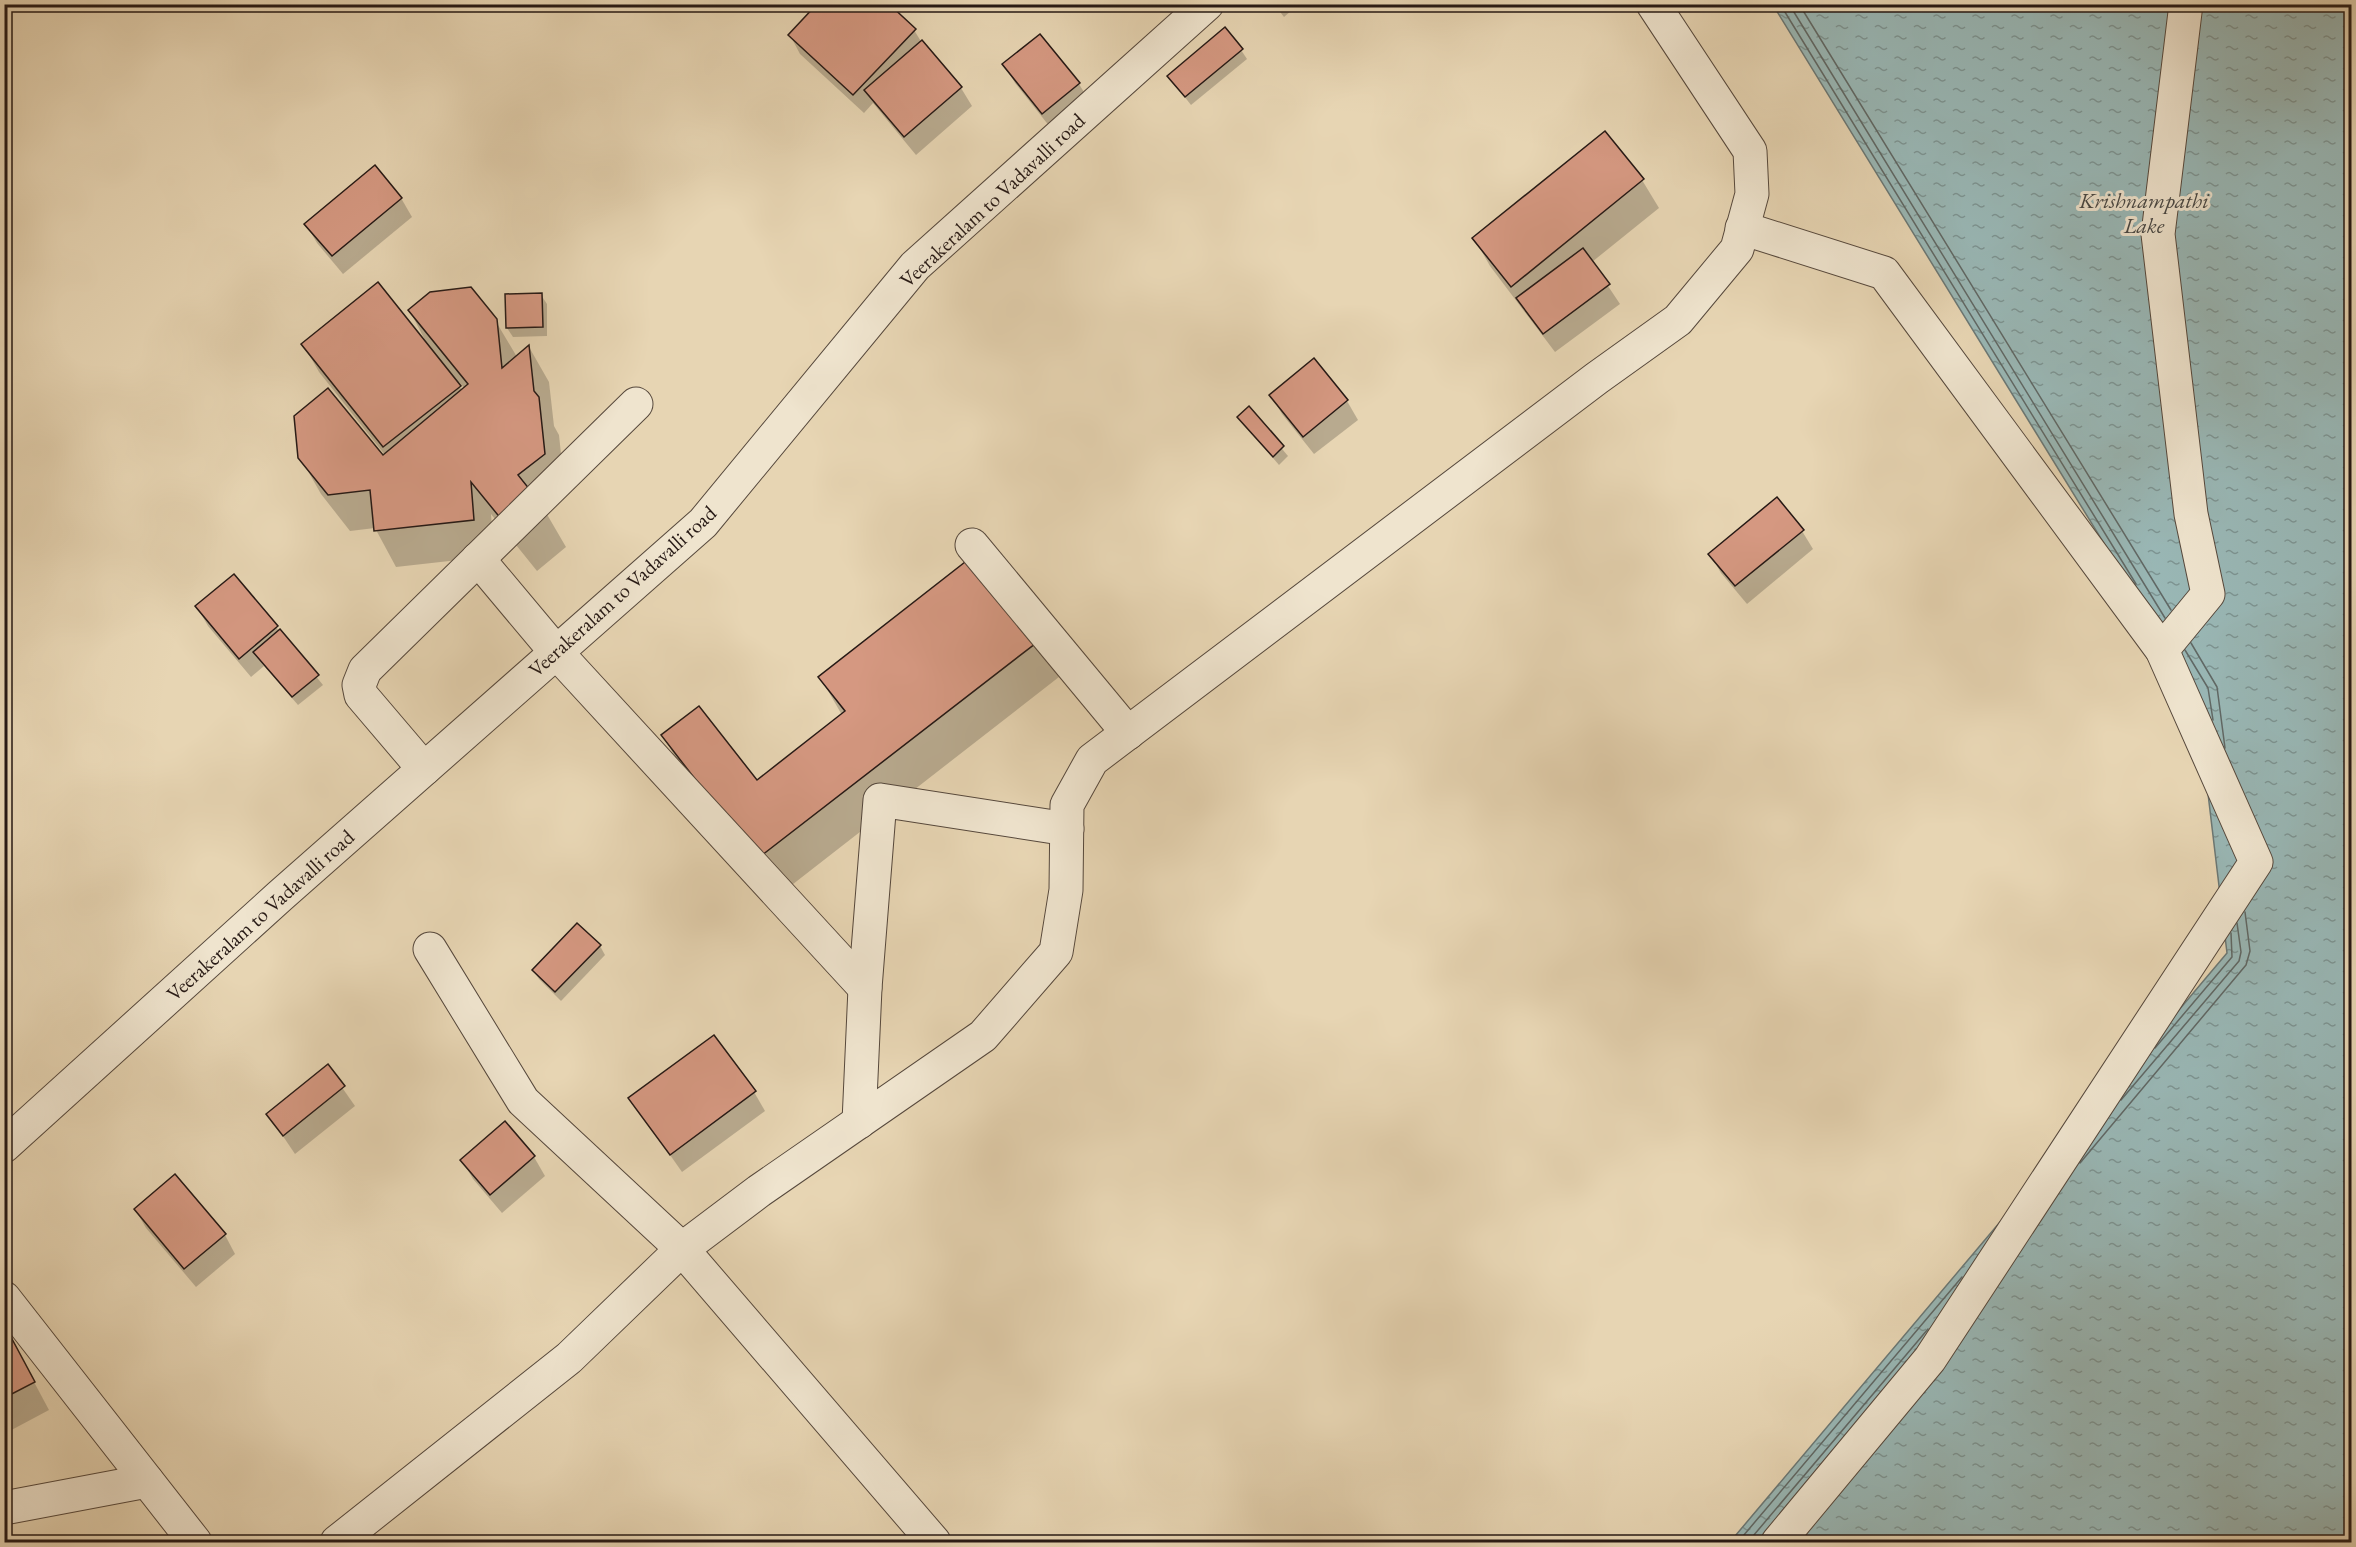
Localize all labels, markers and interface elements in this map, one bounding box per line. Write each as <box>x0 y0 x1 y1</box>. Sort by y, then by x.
street label: Veerakeralam to Vadavalli road <box>894 107 1091 293</box>
water label: Krishnampathi Lake <box>2078 186 2210 240</box>
street label: Veerakeralam to Vadavalli road <box>522 499 722 683</box>
street label: Veerakeralam to Vadavalli road <box>160 823 360 1007</box>

